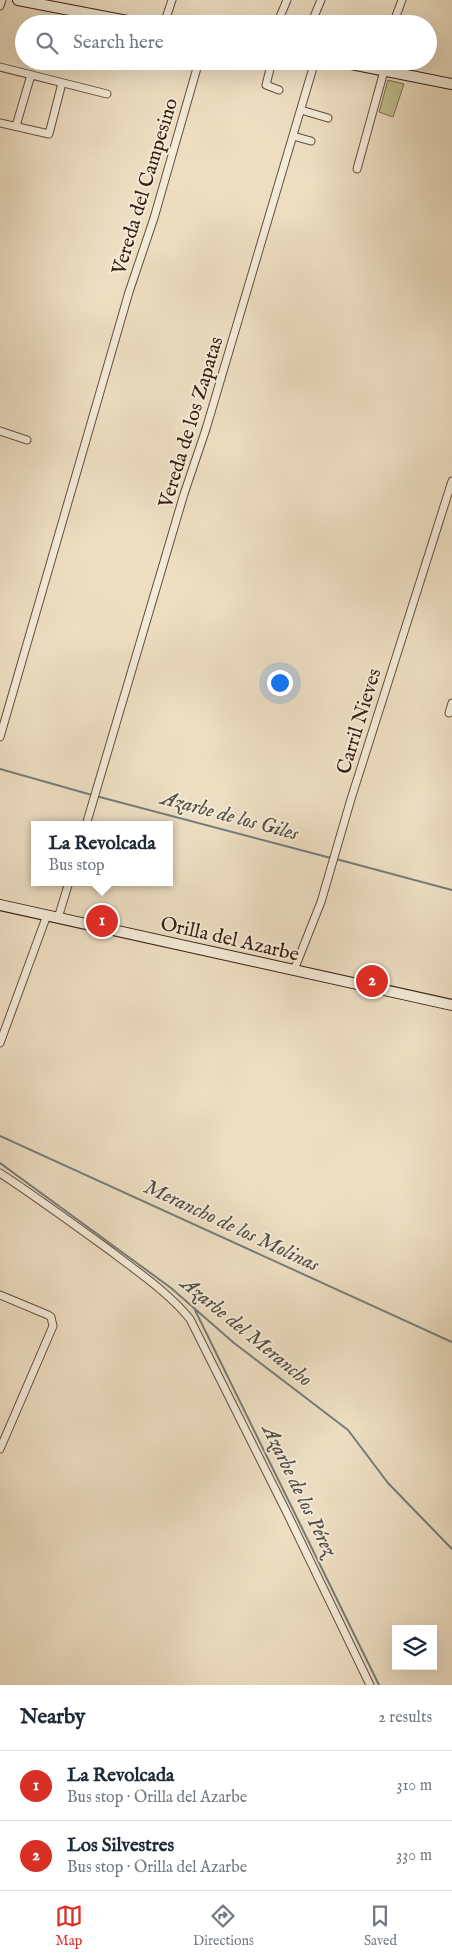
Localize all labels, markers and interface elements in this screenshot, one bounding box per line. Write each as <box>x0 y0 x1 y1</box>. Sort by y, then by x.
search box <box>15 15 437 70</box>
icon: search <box>33 29 61 57</box>
text: Search here <box>73 31 164 55</box>
street label: Vereda del Campesino <box>106 95 184 279</box>
street label: Vereda de los Zapatas <box>153 334 229 512</box>
street label: Carril Nieves <box>331 665 387 777</box>
your location <box>267 670 293 696</box>
water label: Azarbe de los Giles <box>156 785 302 848</box>
popup <box>31 821 173 886</box>
text: La Revolcada <box>48 832 156 856</box>
text: Bus stop <box>48 856 105 876</box>
pin: 1 <box>86 902 118 940</box>
street label: Orilla del Azarbe <box>158 911 301 968</box>
pin: 2 <box>356 962 388 1000</box>
water label: Merancho de los Molinas <box>139 1174 324 1279</box>
water label: Azarbe del Merancho <box>173 1270 317 1393</box>
water label: Azarbe de los Pérez <box>254 1419 343 1563</box>
map controls <box>392 1625 437 1670</box>
button: layers <box>392 1625 437 1670</box>
text: Nearby <box>20 1704 85 1731</box>
text: 2 results <box>378 1708 432 1728</box>
text: La Revolcada <box>67 1764 174 1788</box>
text: 1 <box>33 1776 39 1796</box>
text: 310 m <box>396 1776 432 1796</box>
text: Bus stop · Orilla del Azarbe <box>67 1788 247 1808</box>
text: Los Silvestres <box>67 1834 174 1858</box>
text: 2 <box>32 1846 40 1866</box>
text: 330 m <box>396 1846 432 1866</box>
text: Bus stop · Orilla del Azarbe <box>67 1858 247 1878</box>
tab: Map <box>55 1902 83 1950</box>
tab: Directions <box>193 1902 254 1950</box>
tab: Saved <box>364 1902 397 1950</box>

